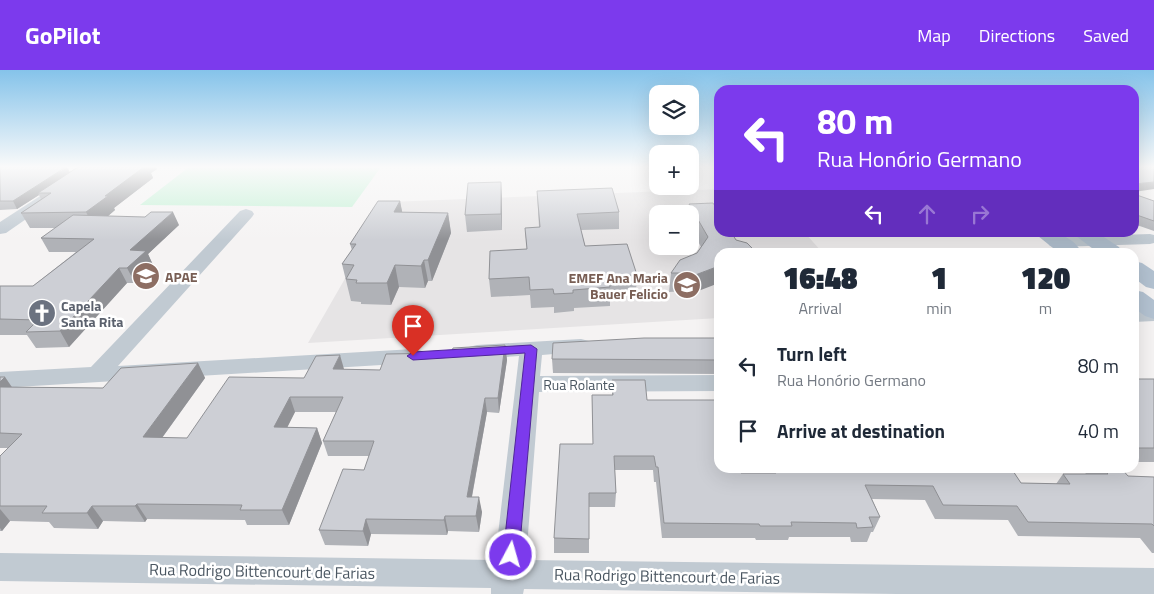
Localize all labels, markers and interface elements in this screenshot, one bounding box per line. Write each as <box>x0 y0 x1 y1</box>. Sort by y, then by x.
text: GoPilot <box>25 17 101 53</box>
text: Map <box>917 22 951 49</box>
text: Directions <box>979 22 1055 49</box>
text: Saved <box>1083 22 1129 49</box>
map controls <box>649 85 699 255</box>
button: layers <box>649 85 699 135</box>
text: 80 m <box>817 94 893 148</box>
icon: left <box>734 105 799 170</box>
text: Rua Honório Germano <box>817 142 1022 176</box>
button: + <box>649 145 699 195</box>
icon: left <box>860 200 888 228</box>
icon: ahead <box>913 200 941 228</box>
icon: right <box>966 200 994 228</box>
button: − <box>649 205 699 255</box>
text: 16:48 <box>783 255 857 301</box>
text: 1 <box>931 255 947 301</box>
text: 120 <box>1021 255 1070 301</box>
school or university icon: APAE <box>131 261 161 291</box>
place label: APAE <box>165 266 198 287</box>
place label: EMEF Ana Maria Bauer Felicio <box>568 267 668 304</box>
school or university icon: EMEF Ana Maria Bauer Felicio <box>672 270 702 300</box>
place label: Capela Santa Rita <box>61 295 123 332</box>
text: Arrival <box>798 296 842 320</box>
text: min <box>926 296 952 320</box>
text: m <box>1039 296 1052 320</box>
church icon: Capela Santa Rita <box>27 298 57 328</box>
pin <box>392 305 434 356</box>
icon: arrive <box>399 312 427 340</box>
text: Turn left <box>777 339 847 368</box>
text: 80 m <box>1078 351 1119 380</box>
icon: left <box>734 352 762 380</box>
text: Rua Honório Germano <box>777 368 926 392</box>
street label: Rua Rolante <box>543 374 615 395</box>
text: Arrive at destination <box>777 416 945 445</box>
text: 40 m <box>1078 416 1119 445</box>
icon: arrive <box>734 417 762 445</box>
position arrow <box>484 528 536 580</box>
street label: Rua Rodrigo Bittencourt de Farias <box>149 557 375 585</box>
street label: Rua Rodrigo Bittencourt de Farias <box>554 562 780 590</box>

